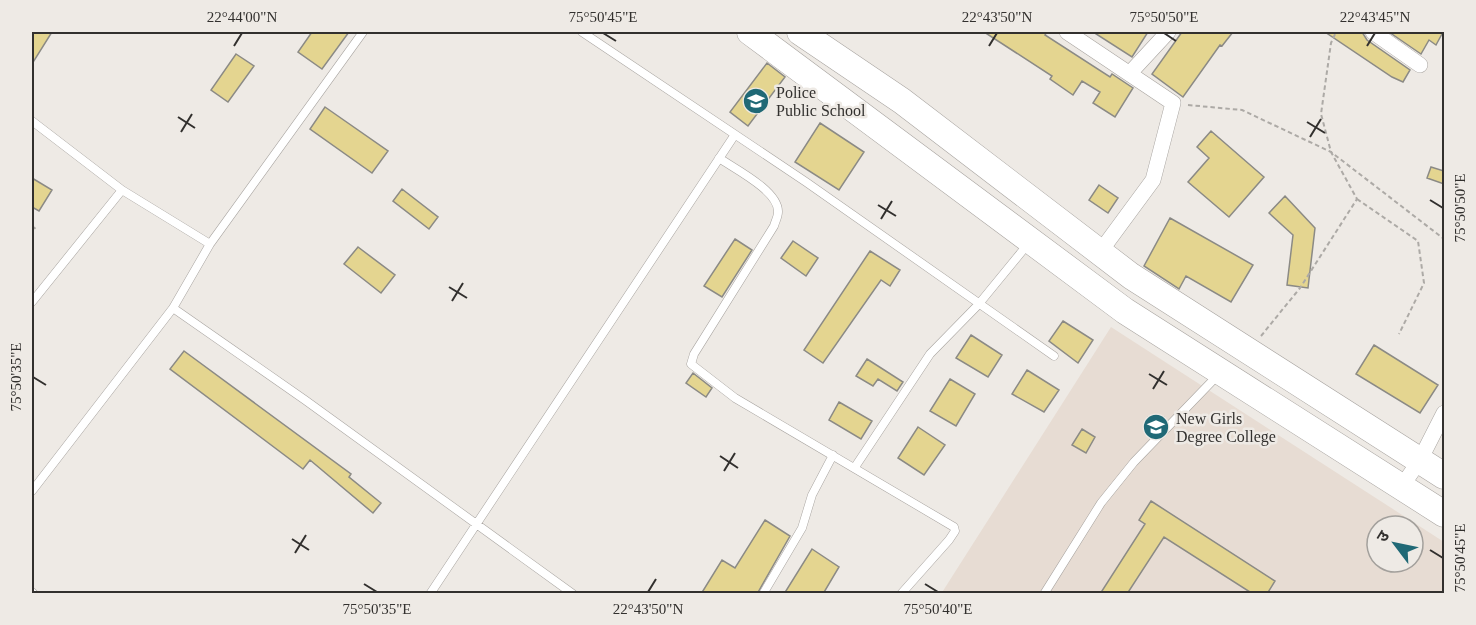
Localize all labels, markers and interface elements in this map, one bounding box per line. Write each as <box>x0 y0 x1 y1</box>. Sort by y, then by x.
text: 22°44'00"N <box>207 9 277 25</box>
text: 75°50'45"E <box>569 9 638 25</box>
text: 22°43'50"N <box>962 9 1032 25</box>
text: 75°50'50"E <box>1130 9 1199 25</box>
text: 22°43'45"N <box>1340 9 1410 25</box>
place label: Police Public School <box>776 84 866 119</box>
school or university icon: Police Public School <box>741 86 771 116</box>
text: 75°50'50"E <box>1452 174 1468 243</box>
text: 75°50'35"E <box>8 343 24 412</box>
place label: New Girls Degree College <box>1176 410 1276 446</box>
school or university icon: New Girls Degree College <box>1141 412 1171 442</box>
north arrow <box>1365 514 1425 574</box>
text: 75°50'45"E <box>1452 524 1468 593</box>
text: उ <box>1373 527 1393 545</box>
text: 75°50'35"E <box>343 601 412 617</box>
text: 22°43'50"N <box>613 601 683 617</box>
text: 75°50'40"E <box>904 601 973 617</box>

